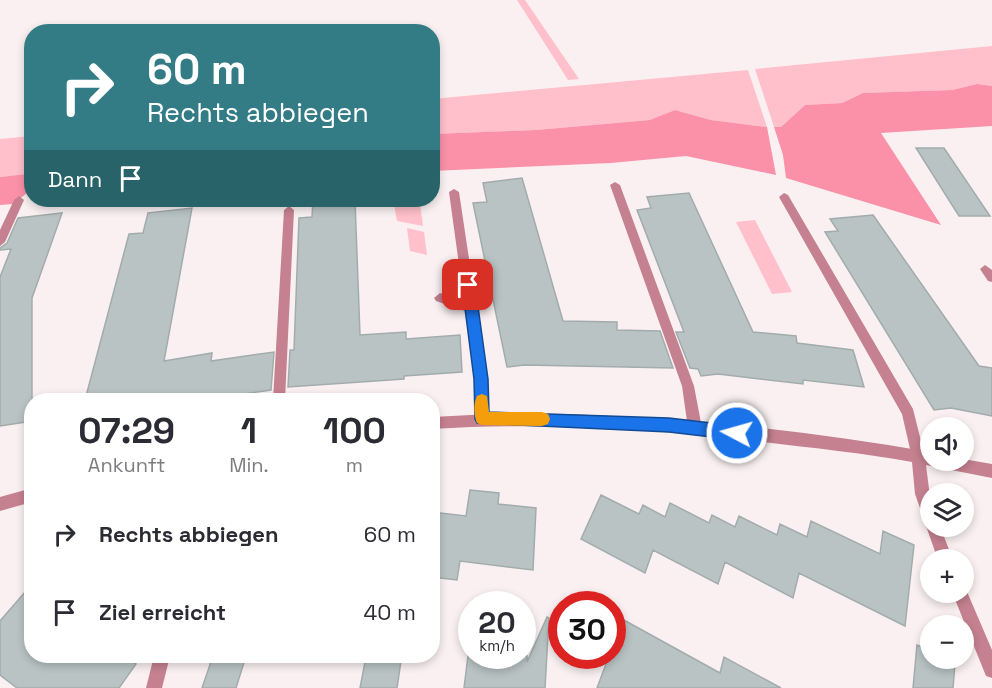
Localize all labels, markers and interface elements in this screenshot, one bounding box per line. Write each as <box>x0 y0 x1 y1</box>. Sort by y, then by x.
text: 60 m <box>147 43 247 96</box>
icon: right <box>48 48 126 126</box>
text: Rechts abbiegen <box>147 95 369 130</box>
icon: arrive <box>114 162 147 195</box>
text: Dann <box>48 165 102 193</box>
pin <box>442 259 493 310</box>
icon: arrive <box>451 268 484 301</box>
position arrow <box>705 401 769 465</box>
text: 07:29 <box>78 408 175 454</box>
text: 1 <box>241 408 257 454</box>
text: 100 <box>323 408 386 454</box>
map controls <box>920 417 974 669</box>
button: sound <box>920 417 974 471</box>
text: Ankunft <box>88 452 165 478</box>
text: Min. <box>229 452 269 478</box>
text: m <box>346 452 363 478</box>
button: layers <box>920 483 974 537</box>
icon: right <box>48 518 81 551</box>
text: Rechts abbiegen <box>99 520 279 548</box>
text: 60 m <box>364 520 416 548</box>
button: + <box>920 549 974 603</box>
speed limit sign: 30 <box>548 591 626 669</box>
icon: arrive <box>48 596 81 629</box>
text: Ziel erreicht <box>99 598 226 626</box>
text: 40 m <box>364 598 416 626</box>
text: 20 <box>478 603 516 642</box>
button: − <box>920 615 974 669</box>
text: km/h <box>479 636 515 655</box>

